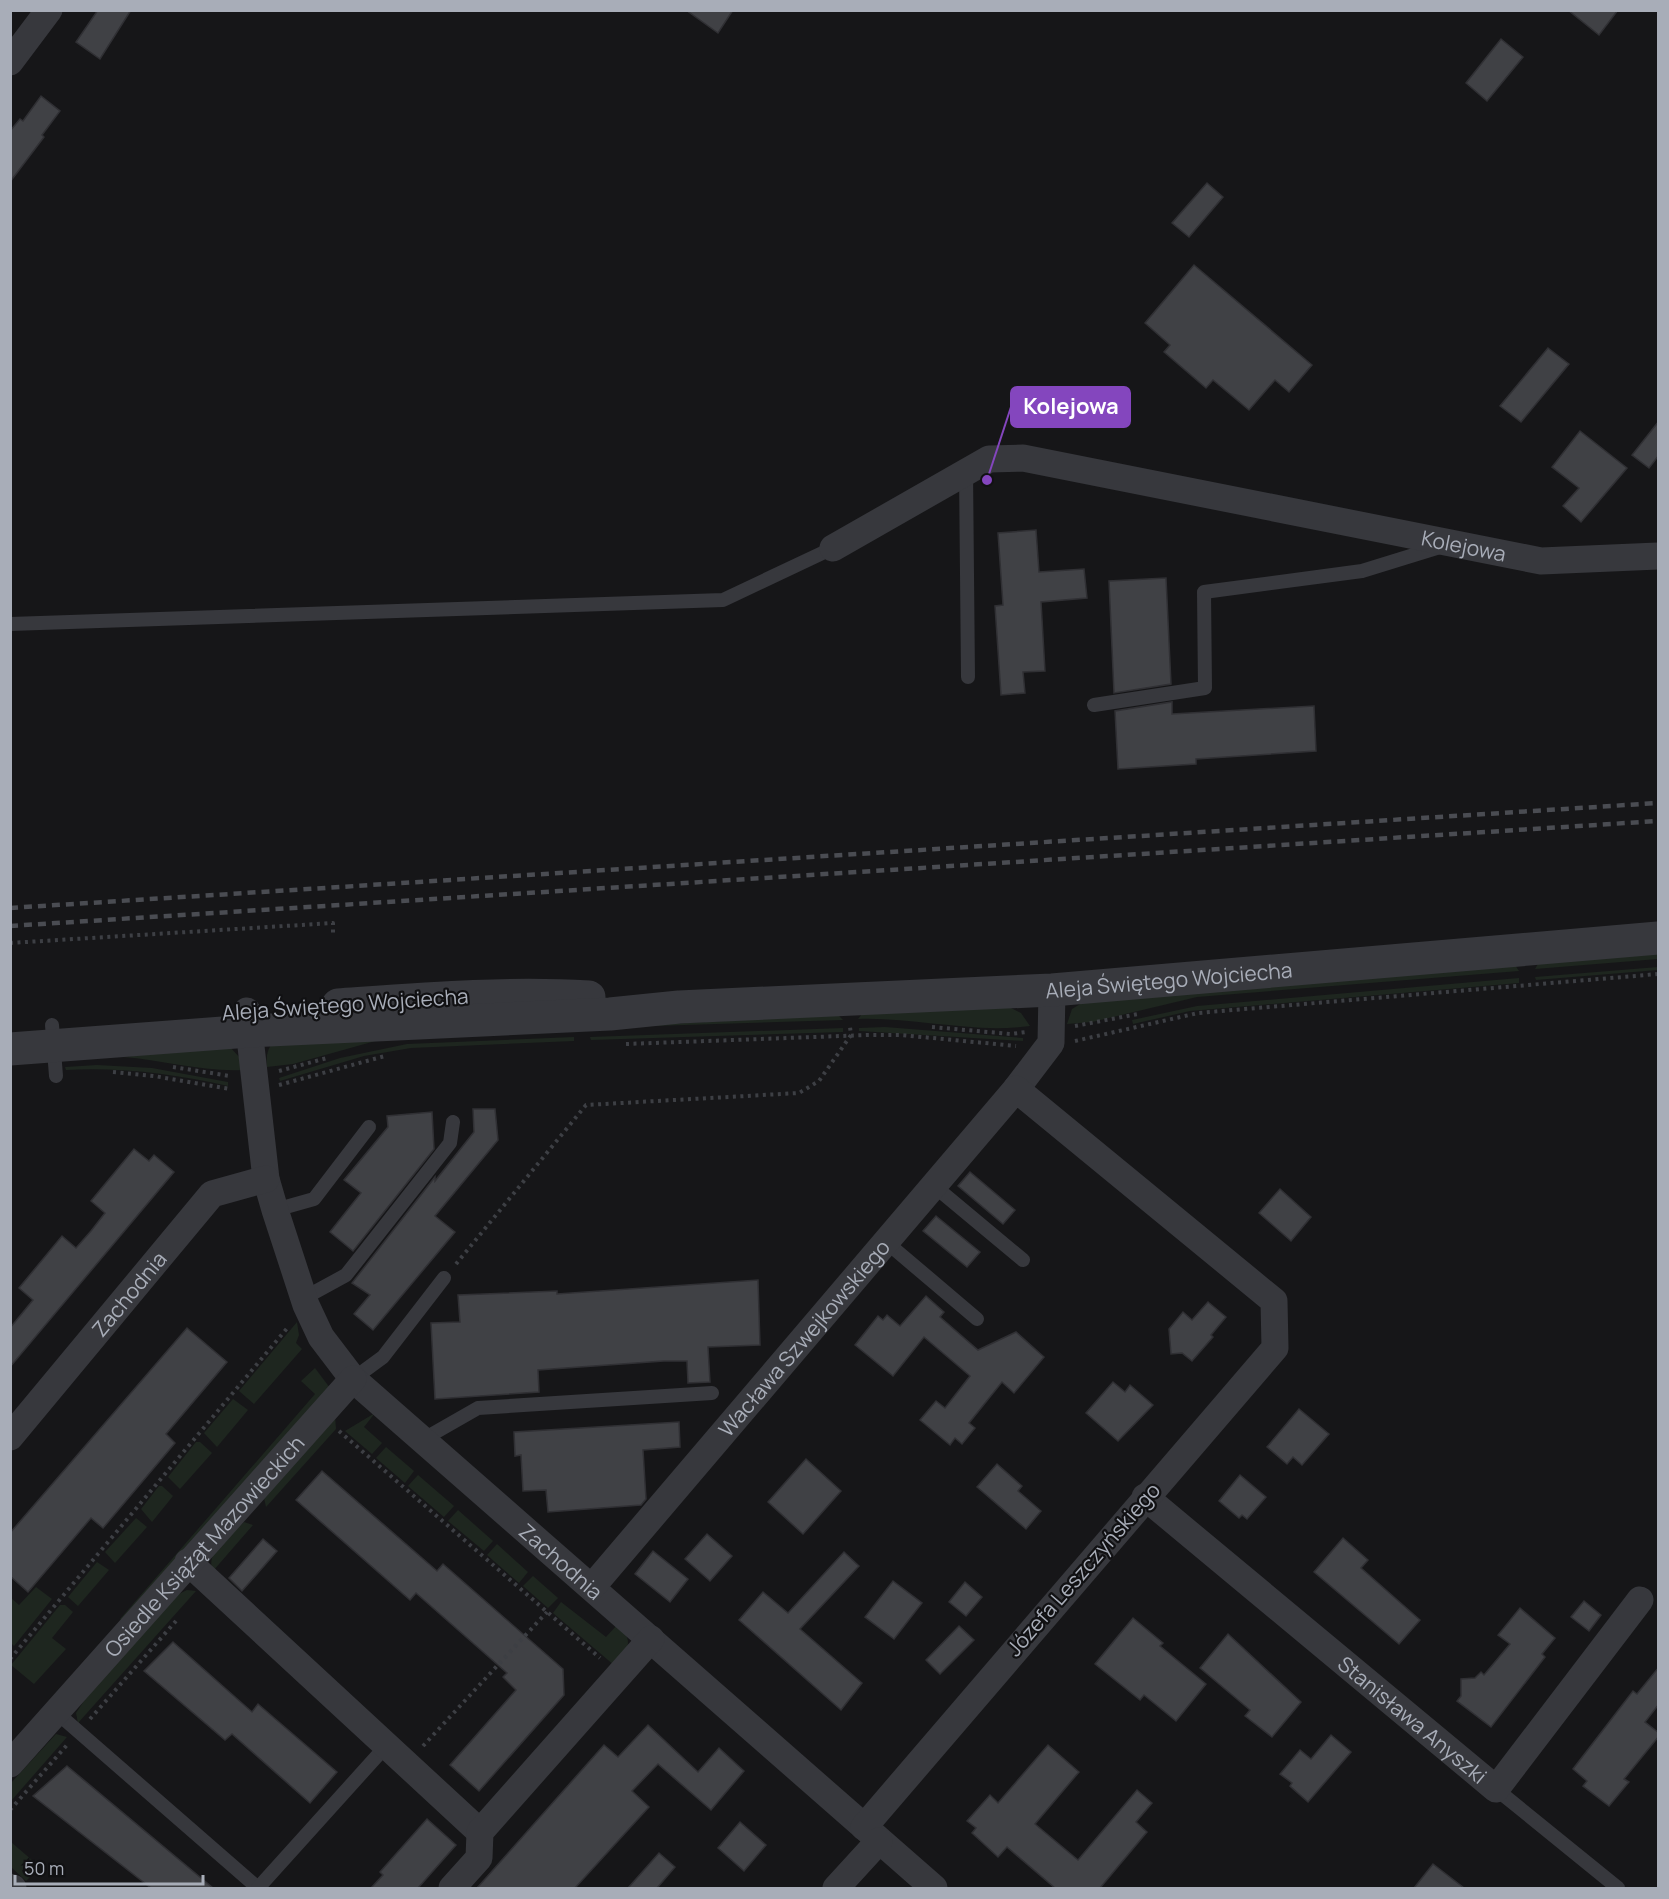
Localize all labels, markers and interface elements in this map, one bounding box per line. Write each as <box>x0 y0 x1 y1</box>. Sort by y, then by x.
callout: Kolejowa <box>1011 387 1130 427</box>
text: Kolejowa <box>1023 391 1119 421</box>
street label: Kolejowa <box>1419 524 1509 568</box>
street label: Aleja Świętego Wojciecha <box>1044 955 1293 1005</box>
street label: Aleja Świętego Wojciecha <box>221 981 469 1027</box>
street label: Wacława Szwejkowskiego <box>712 1234 896 1442</box>
street label: Zachodnia <box>85 1246 172 1342</box>
street label: Osiedle Książąt Mazowieckich <box>98 1429 310 1663</box>
street label: Józefa Leszczyńskiego <box>1000 1476 1166 1662</box>
street label: Zachodnia <box>513 1517 609 1606</box>
street label: Stanisława Anyszki <box>1332 1649 1493 1790</box>
scale bar <box>15 1848 202 1886</box>
text: 50 m <box>24 1856 64 1880</box>

